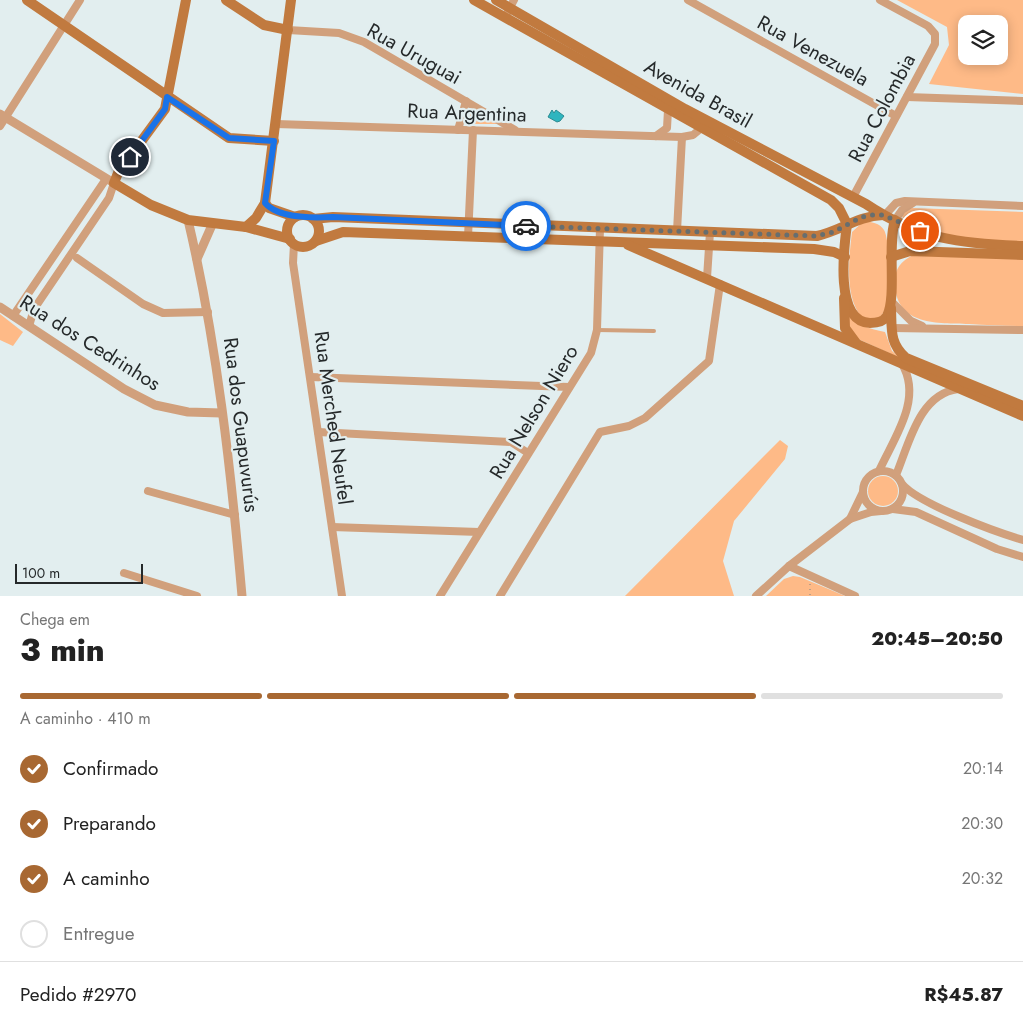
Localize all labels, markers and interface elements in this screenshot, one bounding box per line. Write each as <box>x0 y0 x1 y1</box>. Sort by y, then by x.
street label: Rua Venezuela <box>752 8 874 94</box>
map controls <box>958 15 1008 65</box>
button: layers <box>958 15 1008 65</box>
street label: Rua Uruguai <box>362 16 466 92</box>
street label: Rua Colombia <box>841 49 923 167</box>
street label: Avenida Brasil <box>639 52 757 136</box>
street label: Rua Argentina <box>407 96 527 130</box>
pin <box>109 136 151 178</box>
icon: home <box>116 143 144 171</box>
courier <box>501 201 551 251</box>
pin <box>899 210 941 252</box>
icon: car <box>512 212 540 240</box>
icon: bag <box>906 217 934 245</box>
street label: Rua dos Cedrinhos <box>14 288 166 398</box>
street label: Rua Merched Neufel <box>306 329 360 507</box>
street label: Rua dos Guapuvurús <box>216 336 266 514</box>
street label: Rua Nelson Niero <box>483 339 586 484</box>
scale bar <box>15 561 142 584</box>
text: 100 m <box>22 563 60 583</box>
text: Chega em <box>20 608 90 631</box>
text: 20:45–20:50 <box>871 625 1003 652</box>
text: 3 min <box>20 627 105 673</box>
text: A caminho · 410 m <box>20 707 151 730</box>
icon: check <box>20 755 48 783</box>
text: Confirmado <box>63 755 158 782</box>
text: 20:14 <box>963 757 1003 780</box>
icon: check <box>20 810 48 838</box>
text: Preparando <box>63 810 156 837</box>
text: 20:30 <box>961 812 1003 835</box>
icon: check <box>20 865 48 893</box>
text: A caminho <box>63 865 150 892</box>
text: 20:32 <box>962 867 1003 890</box>
text: Entregue <box>63 920 135 947</box>
text: Pedido #2970 <box>20 981 136 1008</box>
text: R$45.87 <box>924 981 1003 1008</box>

